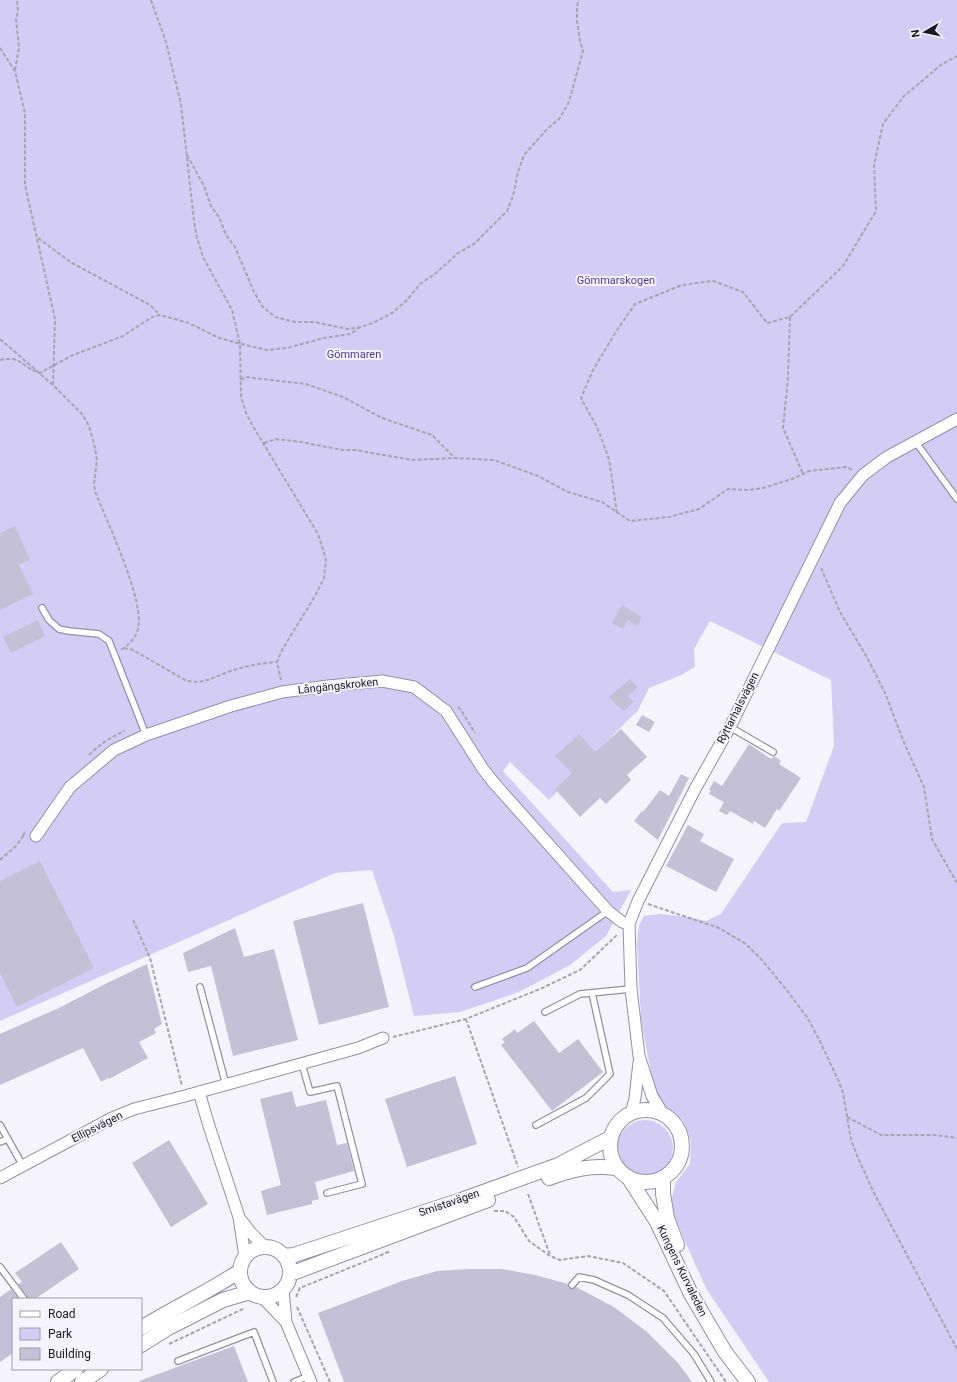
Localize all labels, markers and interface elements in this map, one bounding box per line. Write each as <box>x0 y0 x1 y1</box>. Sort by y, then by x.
north arrow <box>905 12 945 52</box>
text: N <box>909 28 923 38</box>
park label: Gömmarskogen <box>577 274 655 287</box>
park label: Gömmaren <box>327 348 381 361</box>
street label: Ryttarhalsvägen <box>714 670 762 746</box>
street label: Långängskroken <box>297 675 379 697</box>
street label: Ellipsvägen <box>69 1109 125 1145</box>
street label: Smistavägen <box>417 1187 481 1219</box>
street label: Kungens Kurvaleden <box>654 1223 710 1319</box>
legend <box>12 1298 142 1370</box>
text: Road <box>48 1307 76 1321</box>
text: Park <box>48 1327 73 1341</box>
text: Building <box>48 1347 91 1361</box>

